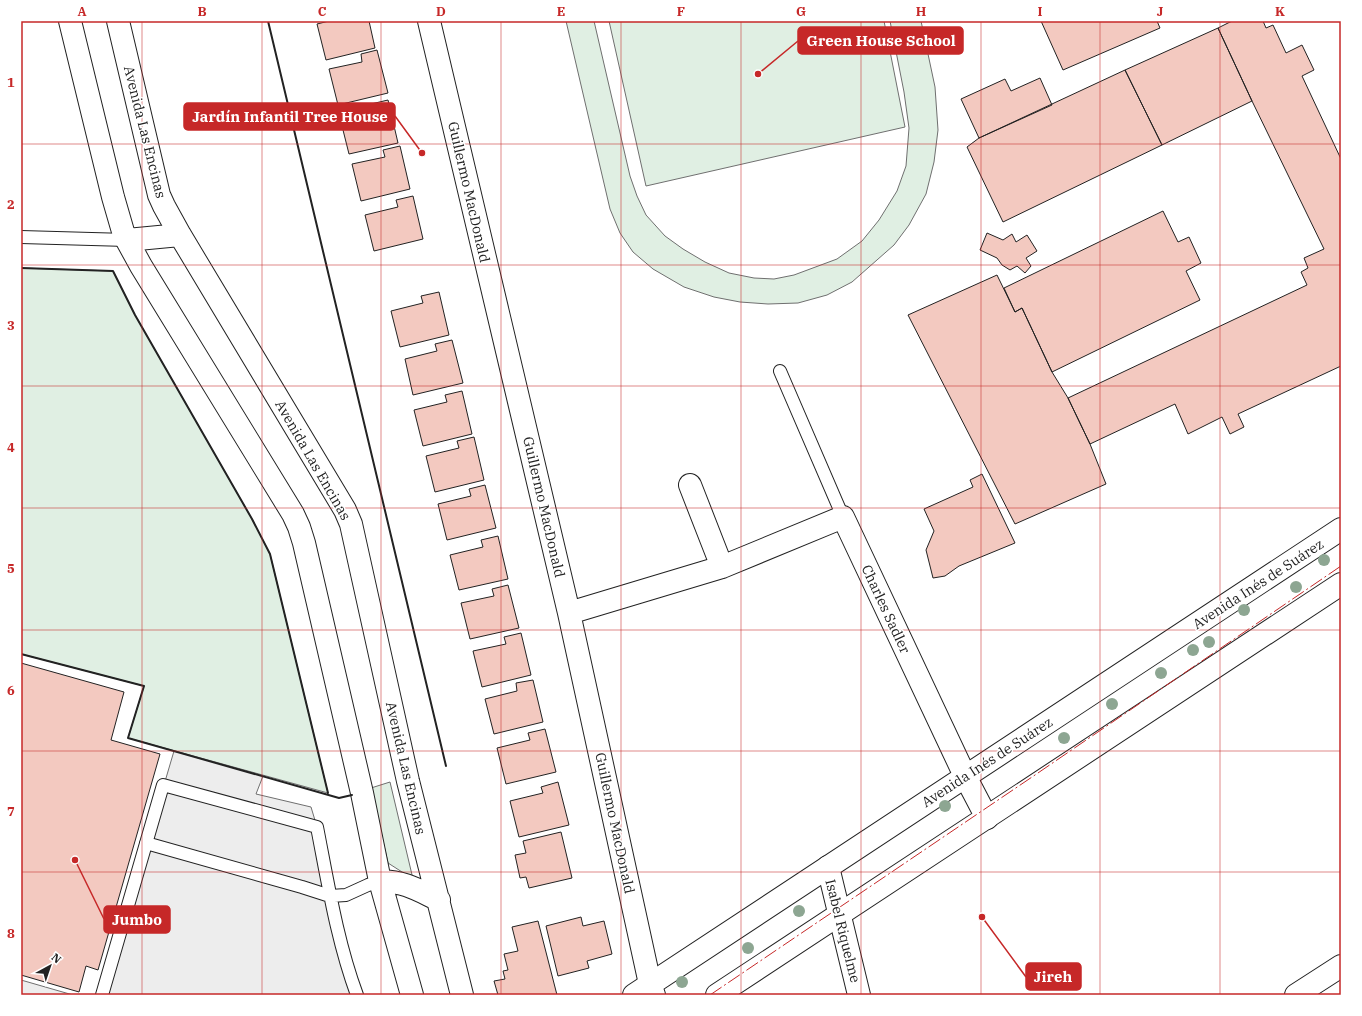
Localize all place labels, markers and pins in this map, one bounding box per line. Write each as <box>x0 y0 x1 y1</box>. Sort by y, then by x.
callout: Green House School <box>798 27 963 54</box>
callout: Jardín Infantil Tree House <box>184 103 395 130</box>
callout: Jumbo <box>104 906 170 933</box>
callout: Jireh <box>1026 963 1081 990</box>

